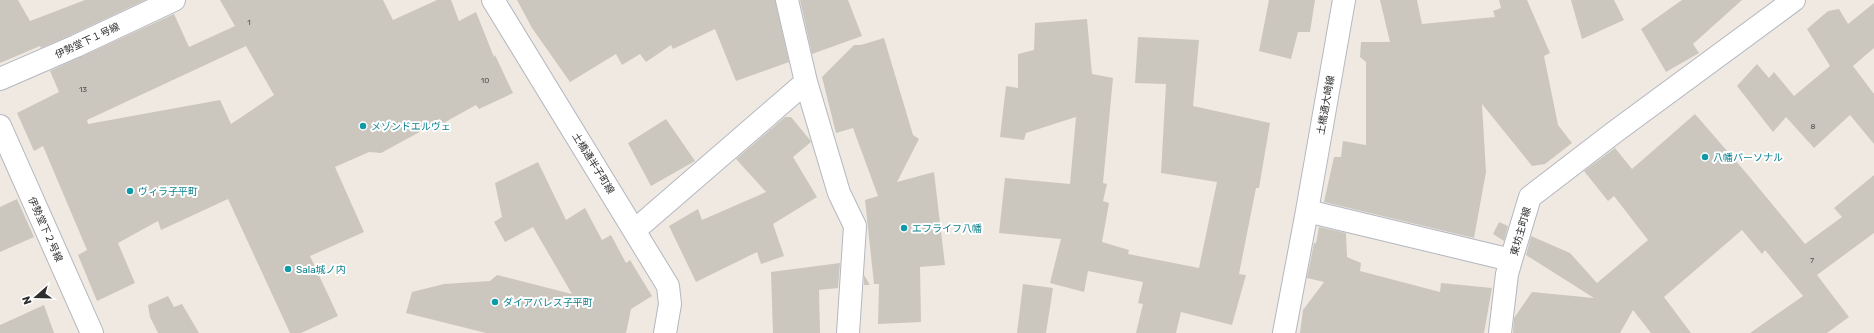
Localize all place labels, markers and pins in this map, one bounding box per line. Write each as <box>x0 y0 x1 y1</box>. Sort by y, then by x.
marker: メゾンドエルヴェ <box>358 121 368 131</box>
place label: メゾンドエルヴェ <box>371 121 451 133</box>
marker: 八幡パーソナル <box>1700 152 1710 162</box>
place label: 八幡パーソナル <box>1713 152 1783 164</box>
marker: ヴィラ子平町 <box>125 186 135 196</box>
place label: ヴィラ子平町 <box>138 186 198 198</box>
marker: エフライフ八幡 <box>899 223 909 233</box>
place label: エフライフ八幡 <box>912 223 982 235</box>
marker: Sala城ノ内 <box>283 264 293 274</box>
place label: Sala城ノ内 <box>296 264 346 276</box>
marker: ダイアパレス子平町 <box>490 297 500 307</box>
place label: ダイアパレス子平町 <box>503 297 593 309</box>

